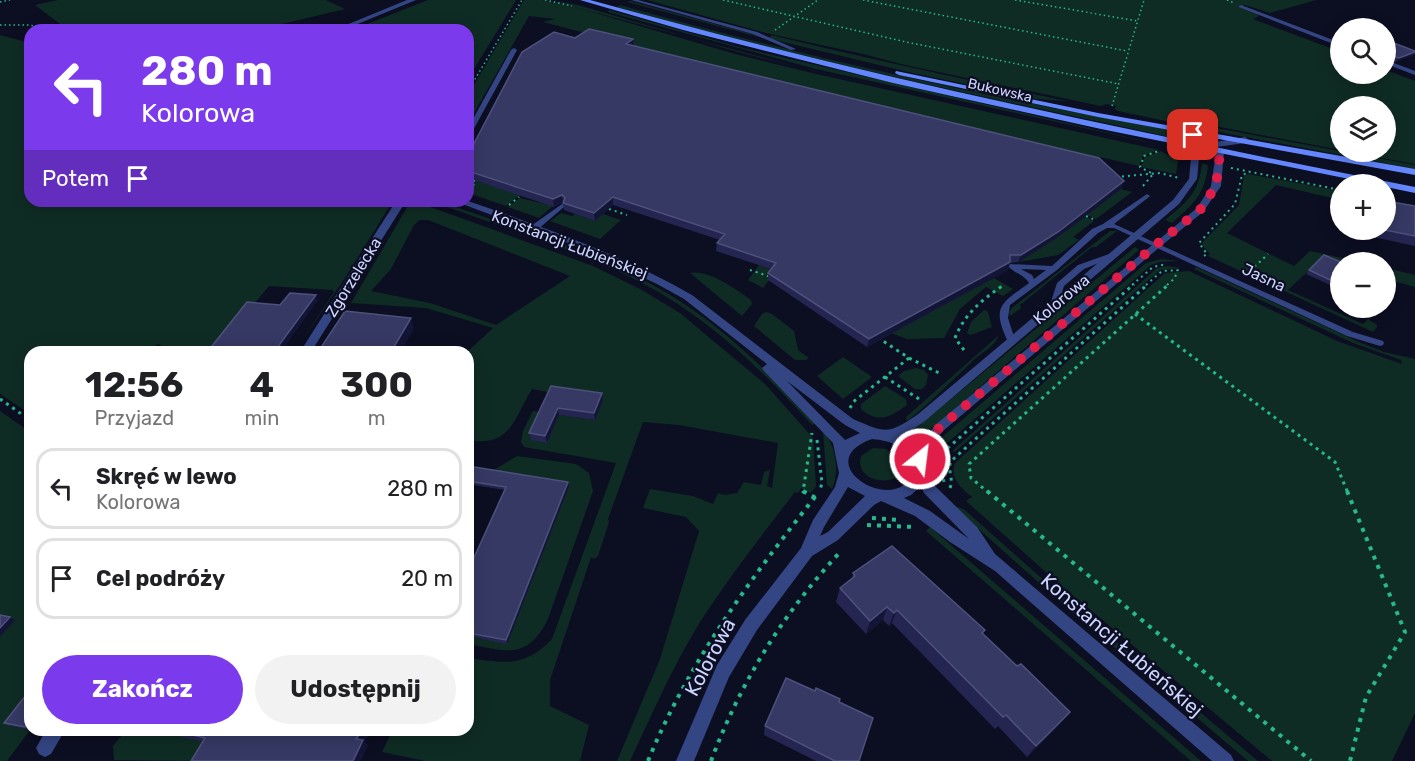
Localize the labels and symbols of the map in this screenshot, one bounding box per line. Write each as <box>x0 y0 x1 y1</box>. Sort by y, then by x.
street label: Bukowska <box>966 75 1034 106</box>
pin <box>1167 109 1218 160</box>
street label: Konstancji Łubieńskiej <box>489 206 650 283</box>
street label: Zgorzelecka <box>322 234 385 320</box>
street label: Jasna <box>1239 259 1288 296</box>
street label: Kolorowa <box>1029 270 1093 328</box>
position arrow <box>888 427 952 491</box>
street label: Konstancji Łubieńskiej <box>1036 568 1208 722</box>
street label: Kolorowa <box>680 614 740 700</box>

